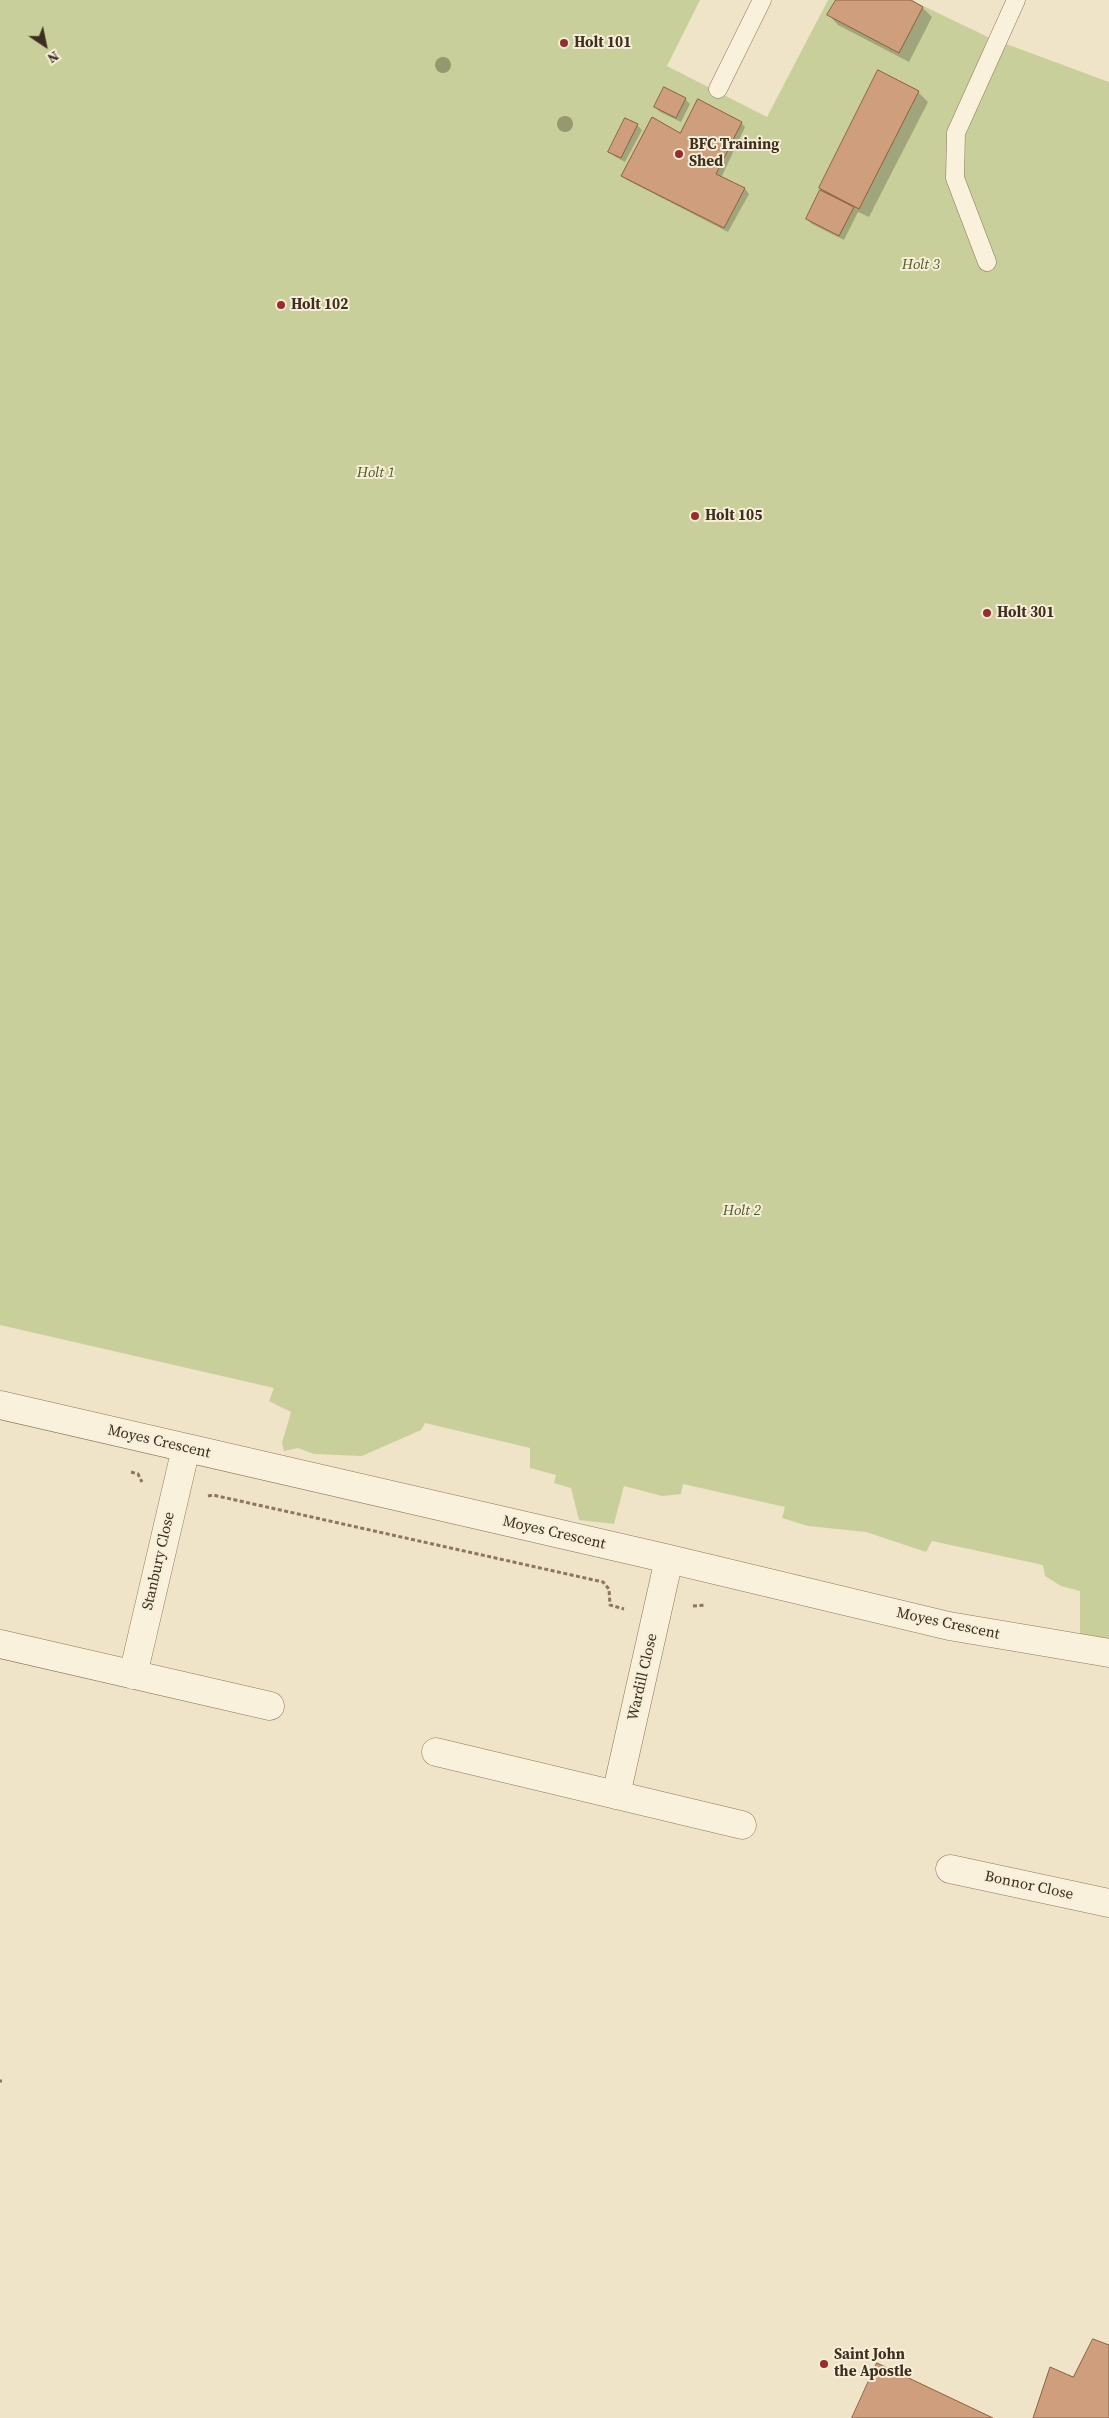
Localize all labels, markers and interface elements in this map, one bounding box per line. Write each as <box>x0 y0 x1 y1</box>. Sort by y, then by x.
north arrow <box>20 20 70 70</box>
place label: Holt 101 <box>574 34 631 52</box>
marker: Holt 101 <box>558 37 570 49</box>
text: N <box>44 46 63 69</box>
place label: BFC Training Shed <box>689 136 779 171</box>
marker: BFC Training Shed <box>673 148 685 160</box>
park label: Holt 3 <box>902 256 940 274</box>
place label: Holt 102 <box>291 296 348 314</box>
marker: Holt 102 <box>275 299 287 311</box>
park label: Holt 1 <box>357 464 395 482</box>
place label: Holt 105 <box>705 507 762 525</box>
marker: Holt 105 <box>689 510 701 522</box>
place label: Holt 301 <box>997 604 1054 622</box>
marker: Holt 301 <box>981 607 993 619</box>
park label: Holt 2 <box>723 1202 761 1220</box>
street label: Moyes Crescent <box>106 1421 212 1463</box>
street label: Stanbury Close <box>139 1510 179 1612</box>
street label: Moyes Crescent <box>501 1512 607 1554</box>
street label: Moyes Crescent <box>895 1604 1001 1644</box>
street label: Wardill Close <box>624 1632 662 1722</box>
street label: Bonnor Close <box>983 1868 1075 1904</box>
place label: Saint John the Apostle <box>834 2346 912 2381</box>
marker: Saint John the Apostle <box>818 2358 830 2370</box>

